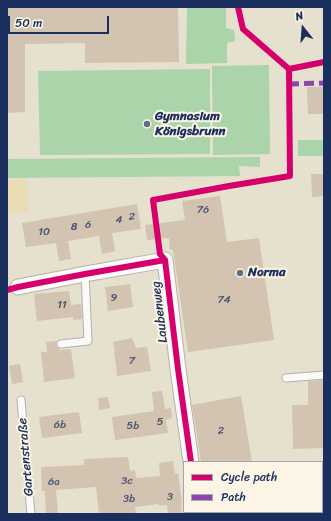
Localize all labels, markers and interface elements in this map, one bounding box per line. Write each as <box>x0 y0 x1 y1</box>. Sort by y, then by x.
text: N <box>293 6 306 26</box>
scale bar <box>10 8 111 34</box>
north arrow <box>283 8 323 48</box>
text: 50 m <box>15 12 42 34</box>
place label: Gymnasium Königsbrunn <box>155 109 225 140</box>
marker: Gymnasium Königsbrunn <box>142 119 152 129</box>
house number: 76 <box>197 203 209 217</box>
house number: 2 <box>129 210 135 224</box>
house number: 4 <box>116 213 122 227</box>
house number: 6 <box>85 218 91 232</box>
house number: 8 <box>71 220 77 234</box>
house number: 10 <box>38 225 50 239</box>
place label: Norma <box>248 265 285 281</box>
marker: Norma <box>235 268 245 278</box>
street label: Laubenweg <box>148 280 172 344</box>
house number: 9 <box>111 291 117 305</box>
house number: 74 <box>217 293 231 307</box>
house number: 11 <box>57 298 67 312</box>
house number: 7 <box>129 354 135 368</box>
house number: 5 <box>157 415 163 429</box>
street label: Gartenstraße <box>15 417 37 497</box>
house number: 6b <box>54 418 66 432</box>
house number: 5b <box>127 419 139 433</box>
house number: 2 <box>218 424 224 438</box>
legend <box>183 461 323 513</box>
text: Cycle path <box>221 466 277 488</box>
house number: 3c <box>121 474 133 488</box>
house number: 6a <box>48 475 60 489</box>
text: Path <box>221 486 246 508</box>
house number: 3 <box>167 490 173 504</box>
house number: 3b <box>123 492 135 506</box>

